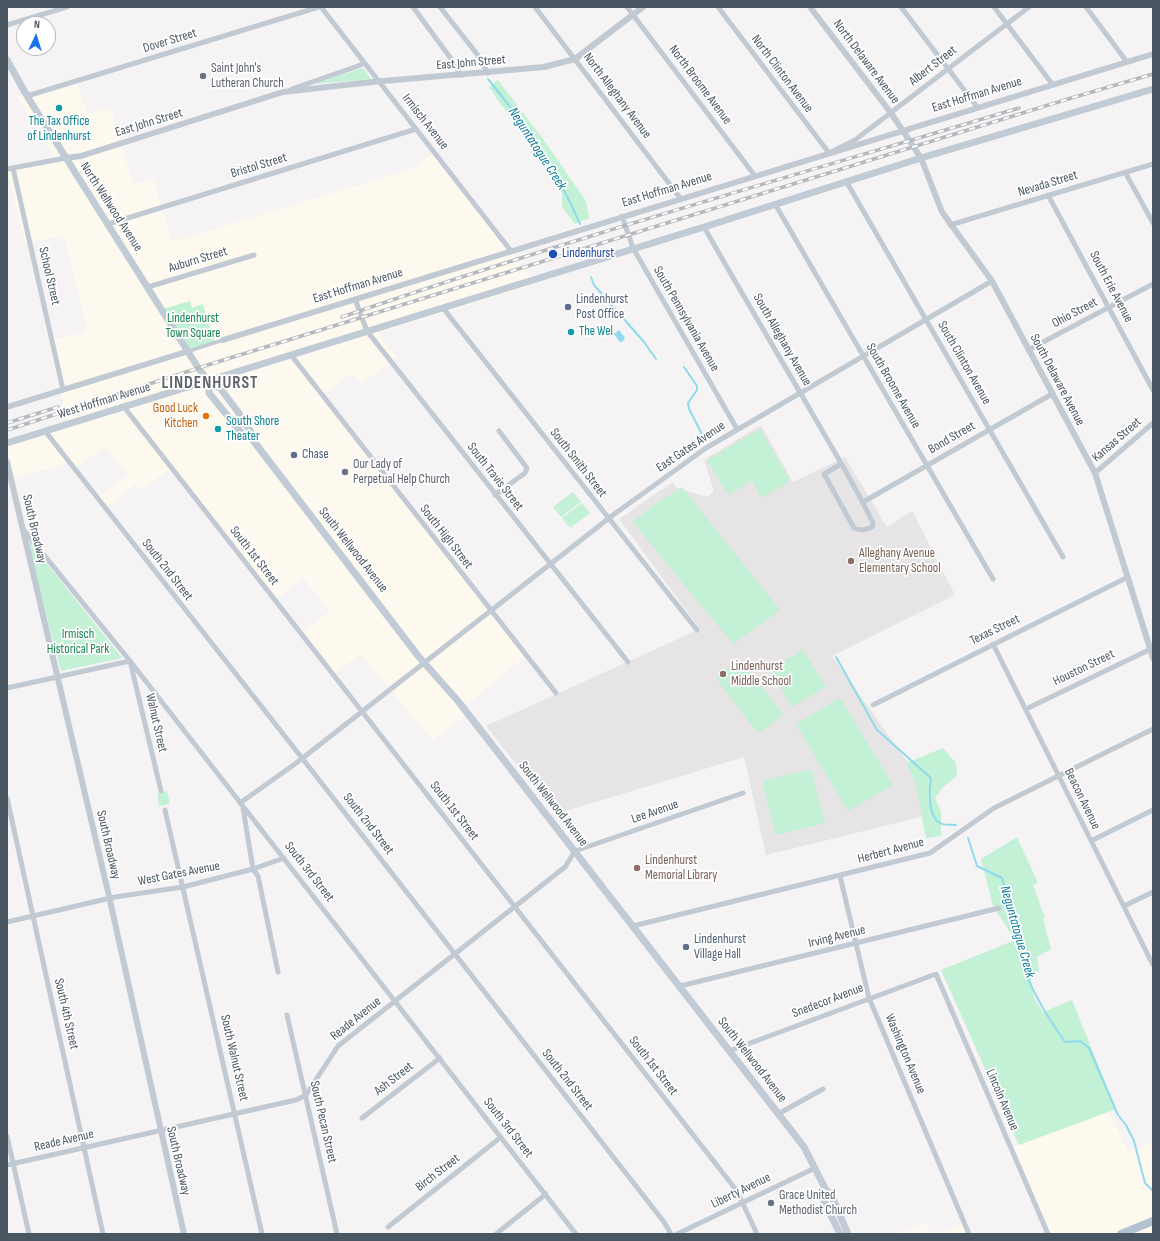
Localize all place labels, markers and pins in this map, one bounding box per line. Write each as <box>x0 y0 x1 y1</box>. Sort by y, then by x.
place label: Saint John's Lutheran Church <box>211 61 284 92</box>
marker: Saint John's Lutheran Church <box>198 71 208 81</box>
marker: The Tax Office of Lindenhurst <box>54 103 64 113</box>
place label: The Tax Office of Lindenhurst <box>27 114 91 145</box>
place label: Lindenhurst <box>562 246 614 262</box>
marker: Lindenhurst <box>547 248 559 260</box>
place label: Lindenhurst Post Office <box>576 292 628 323</box>
marker: Lindenhurst Post Office <box>563 302 573 312</box>
place label: The Wel <box>579 324 613 340</box>
marker: The Wel <box>566 327 576 337</box>
place label: Good Luck Kitchen <box>153 401 198 432</box>
marker: Good Luck Kitchen <box>201 411 211 421</box>
place label: South Shore Theater <box>226 414 279 445</box>
marker: South Shore Theater <box>213 424 223 434</box>
place label: Chase <box>302 447 329 463</box>
marker: Chase <box>289 450 299 460</box>
place label: Our Lady of Perpetual Help Church <box>353 457 450 488</box>
marker: Our Lady of Perpetual Help Church <box>340 467 350 477</box>
place label: Alleghany Avenue Elementary School <box>859 546 941 577</box>
marker: Alleghany Avenue Elementary School <box>846 556 856 566</box>
place label: Lindenhurst Middle School <box>731 659 791 690</box>
marker: Lindenhurst Middle School <box>718 669 728 679</box>
place label: Lindenhurst Memorial Library <box>645 853 717 884</box>
marker: Lindenhurst Memorial Library <box>632 863 642 873</box>
place label: Lindenhurst Village Hall <box>694 932 746 963</box>
marker: Lindenhurst Village Hall <box>681 942 691 952</box>
place label: Grace United Methodist Church <box>779 1188 857 1219</box>
marker: Grace United Methodist Church <box>766 1198 776 1208</box>

